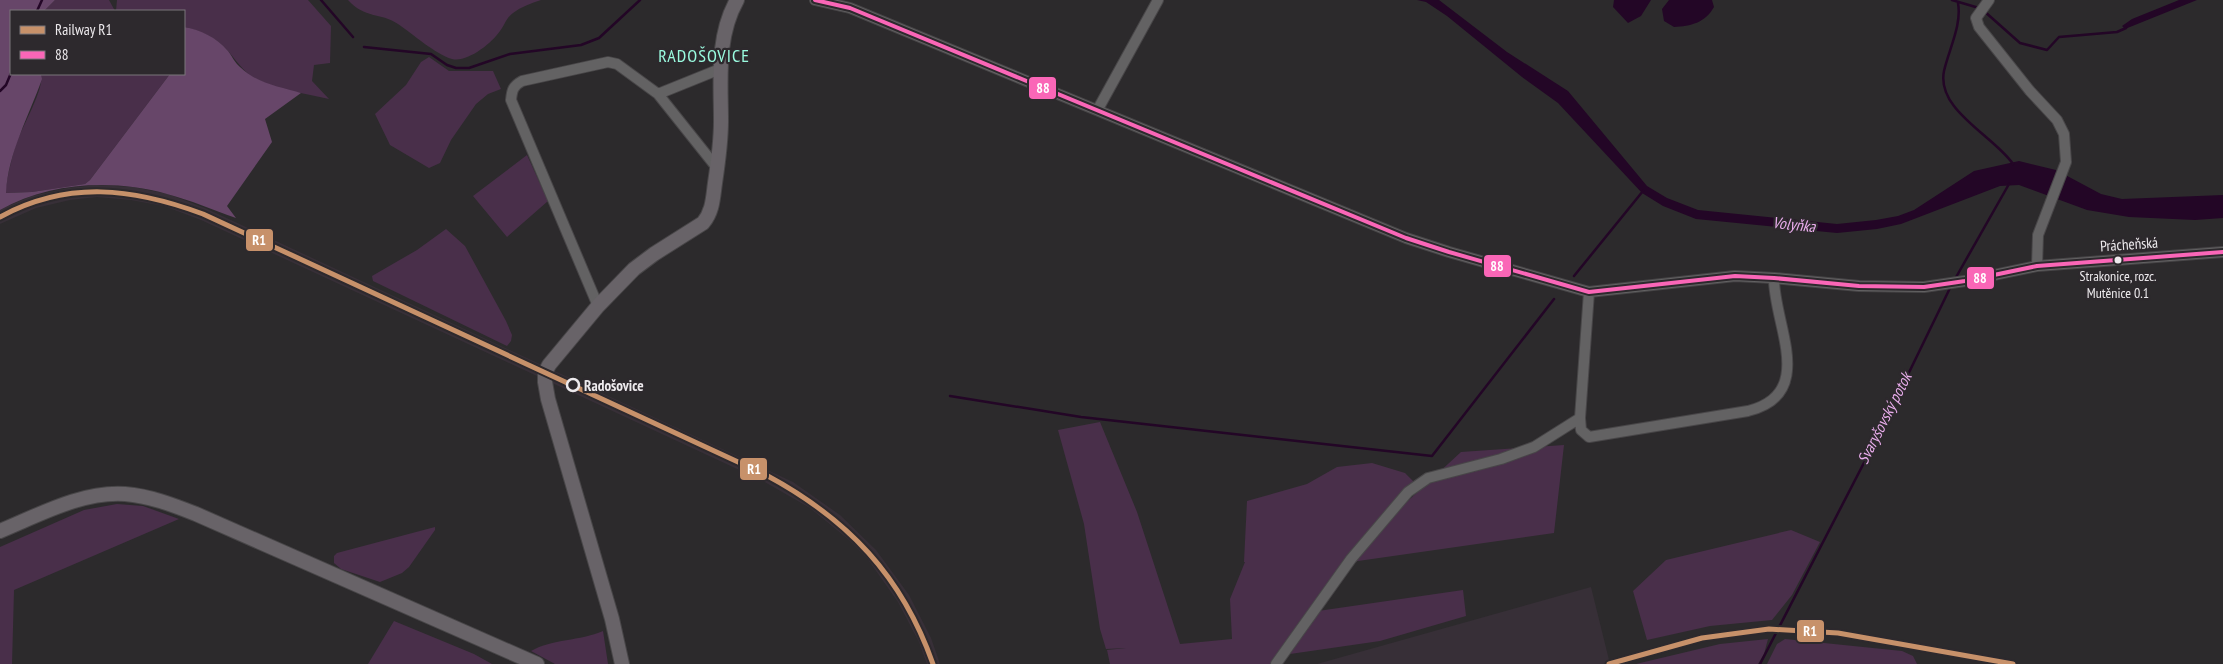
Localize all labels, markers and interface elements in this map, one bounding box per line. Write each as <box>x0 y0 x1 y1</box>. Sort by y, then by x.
legend <box>10 10 185 75</box>
text: Railway R1 <box>55 20 112 39</box>
district label: RADOŠOVICE <box>658 44 750 67</box>
text: 88 <box>55 45 69 64</box>
line badge: 88 <box>1028 76 1057 100</box>
text: 88 <box>1036 79 1050 97</box>
water label: Volyňka <box>1772 212 1818 236</box>
line badge: R1 <box>245 228 274 252</box>
text: R1 <box>252 231 266 249</box>
street label: Prácheňská <box>2099 232 2159 256</box>
line badge: 88 <box>1483 254 1512 278</box>
marker: Strakonice, rozc. Mutěnice 0.1 <box>2113 255 2123 265</box>
text: 88 <box>1490 257 1504 275</box>
line badge: 88 <box>1966 266 1995 290</box>
place label: Strakonice, rozc. Mutěnice 0.1 <box>2079 267 2157 302</box>
text: 88 <box>1973 269 1987 287</box>
water label: Svaryšovský potok <box>1852 367 1916 467</box>
place label: Radošovice <box>584 376 644 395</box>
marker: Radošovice <box>566 378 580 392</box>
line badge: R1 <box>739 457 768 481</box>
text: R1 <box>747 460 761 478</box>
line badge: R1 <box>1796 619 1825 643</box>
text: R1 <box>1803 622 1817 640</box>

